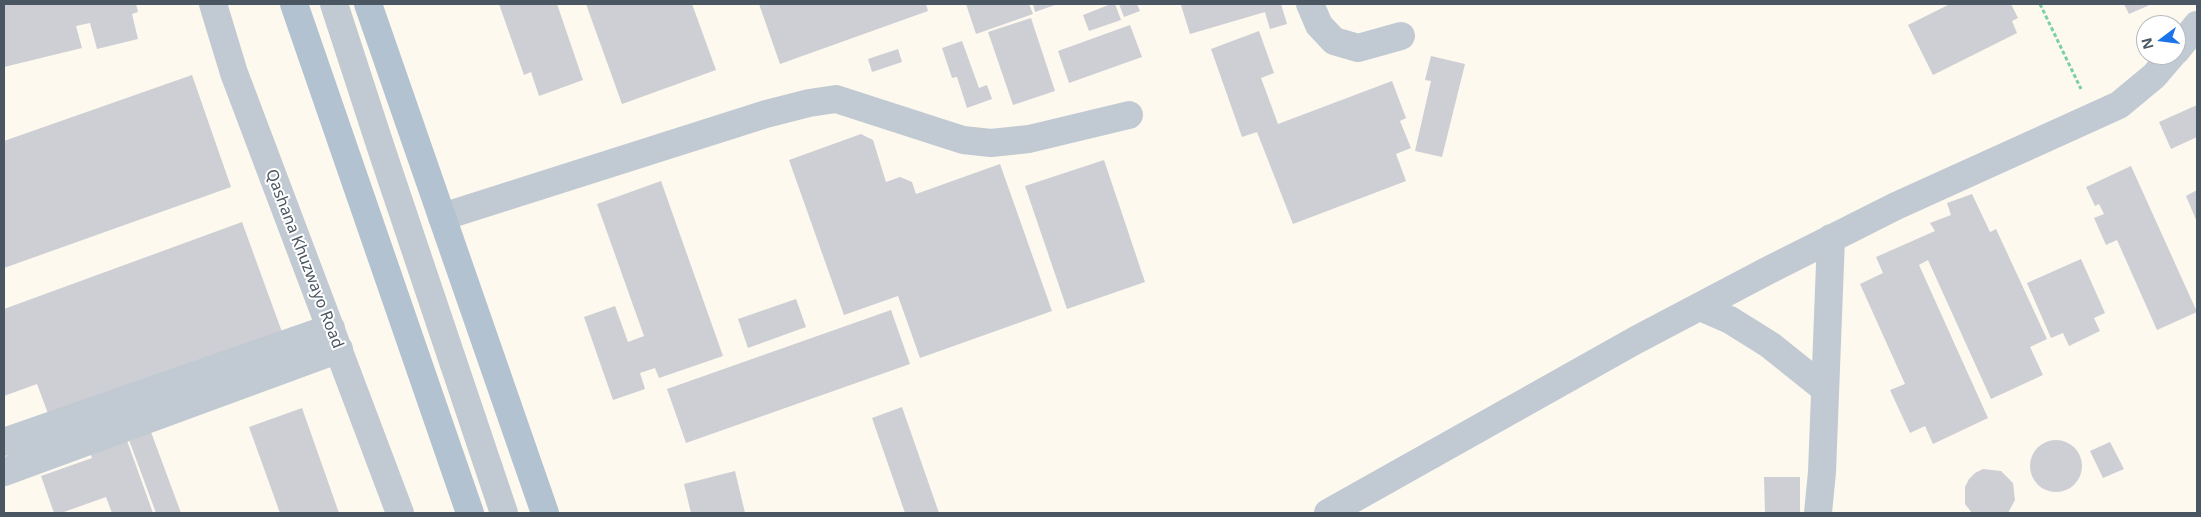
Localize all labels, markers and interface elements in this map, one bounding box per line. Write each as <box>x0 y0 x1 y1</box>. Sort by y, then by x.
north arrow <box>2136 15 2186 65</box>
text: N <box>2136 36 2158 52</box>
street label: Qashana Khuzwayo Road <box>261 167 347 351</box>

